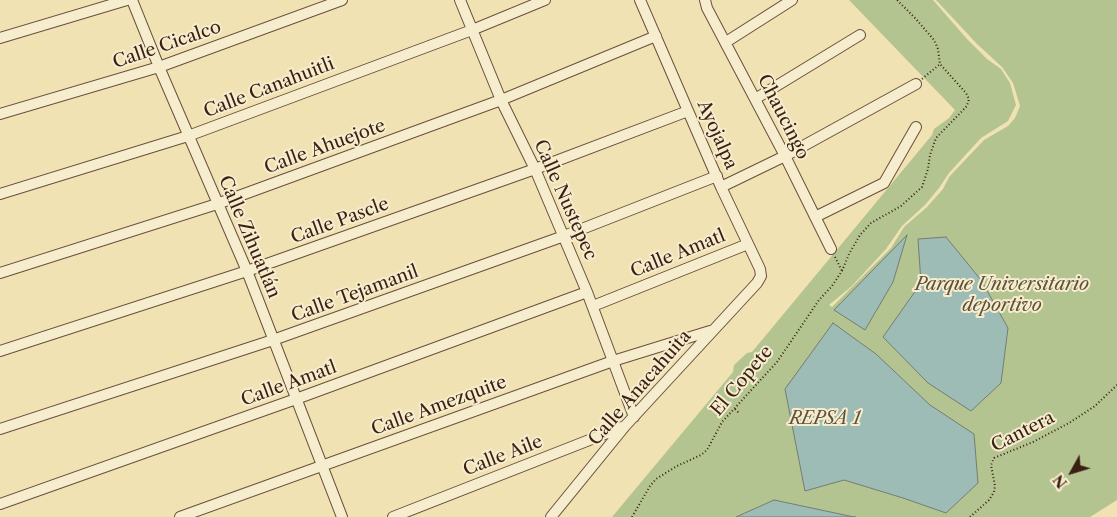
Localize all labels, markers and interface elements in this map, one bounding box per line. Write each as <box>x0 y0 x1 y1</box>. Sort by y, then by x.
street label: Calle Cicalco <box>110 16 224 74</box>
street label: Calle Canahuitli <box>201 53 337 123</box>
street label: Chaucingo <box>752 71 814 163</box>
street label: Ayojalpa <box>692 97 742 173</box>
street label: Calle Ahuejote <box>261 115 389 179</box>
street label: Calle Nustepec <box>529 137 601 263</box>
street label: Calle Zihuatlán <box>213 173 285 301</box>
street label: Calle Pascle <box>288 193 392 249</box>
street label: Calle Amatl <box>627 225 729 283</box>
street label: Calle Tejamanil <box>288 261 422 327</box>
park label: Parque Universitario deportivo <box>915 274 1089 316</box>
street label: Calle Anacahuita <box>584 326 696 450</box>
street label: El Copete <box>706 341 778 421</box>
street label: Calle Amatl <box>238 357 340 411</box>
street label: Calle Amezquite <box>368 372 510 440</box>
street label: Cantera <box>988 407 1058 457</box>
park label: REPSA 1 <box>789 408 861 430</box>
street label: Calle Aile <box>460 431 546 481</box>
north arrow <box>1047 447 1097 497</box>
text: N <box>1050 471 1071 492</box>

